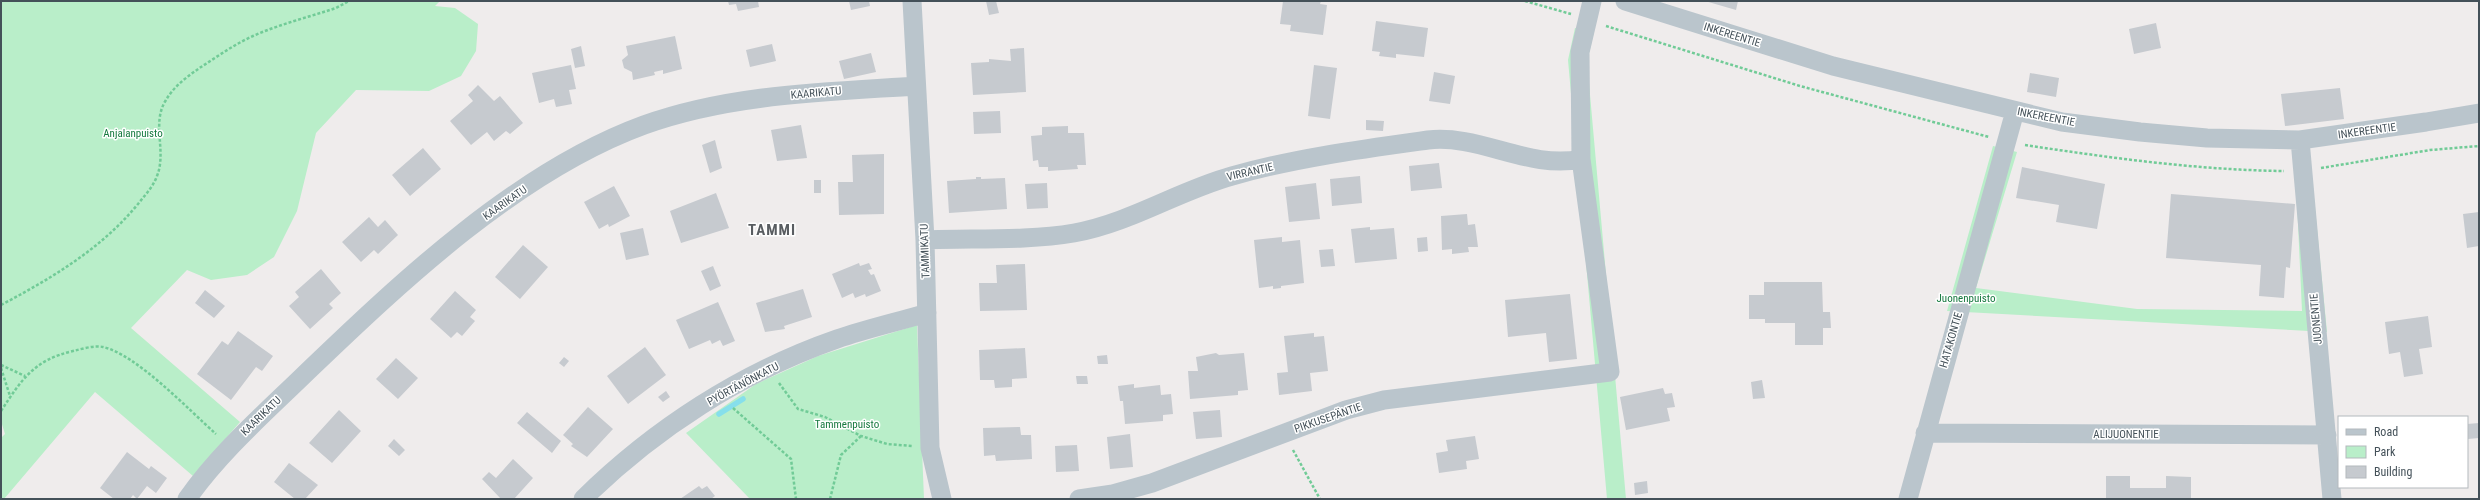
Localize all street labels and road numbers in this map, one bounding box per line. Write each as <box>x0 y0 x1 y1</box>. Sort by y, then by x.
street label: INKEREENTIE <box>1702 20 1762 50</box>
street label: KAARIKATU <box>790 84 842 102</box>
street label: INKEREENTIE <box>2016 105 2076 129</box>
street label: INKEREENTIE <box>2337 120 2397 142</box>
street label: VIRRANTIE <box>1225 160 1275 184</box>
street label: KAARIKATU <box>480 183 530 223</box>
street label: TAMMIKATU <box>918 224 932 278</box>
street label: JUONENTIE <box>2307 293 2325 345</box>
street label: HATAKONTIE <box>1937 310 1965 369</box>
street label: PYÖRTÄNÖNKATU <box>705 360 781 408</box>
street label: KAARIKATU <box>238 394 284 438</box>
street label: PIKKUSEPÄNTIE <box>1293 400 1364 436</box>
street label: ALIJUONENTIE <box>2093 428 2159 441</box>

